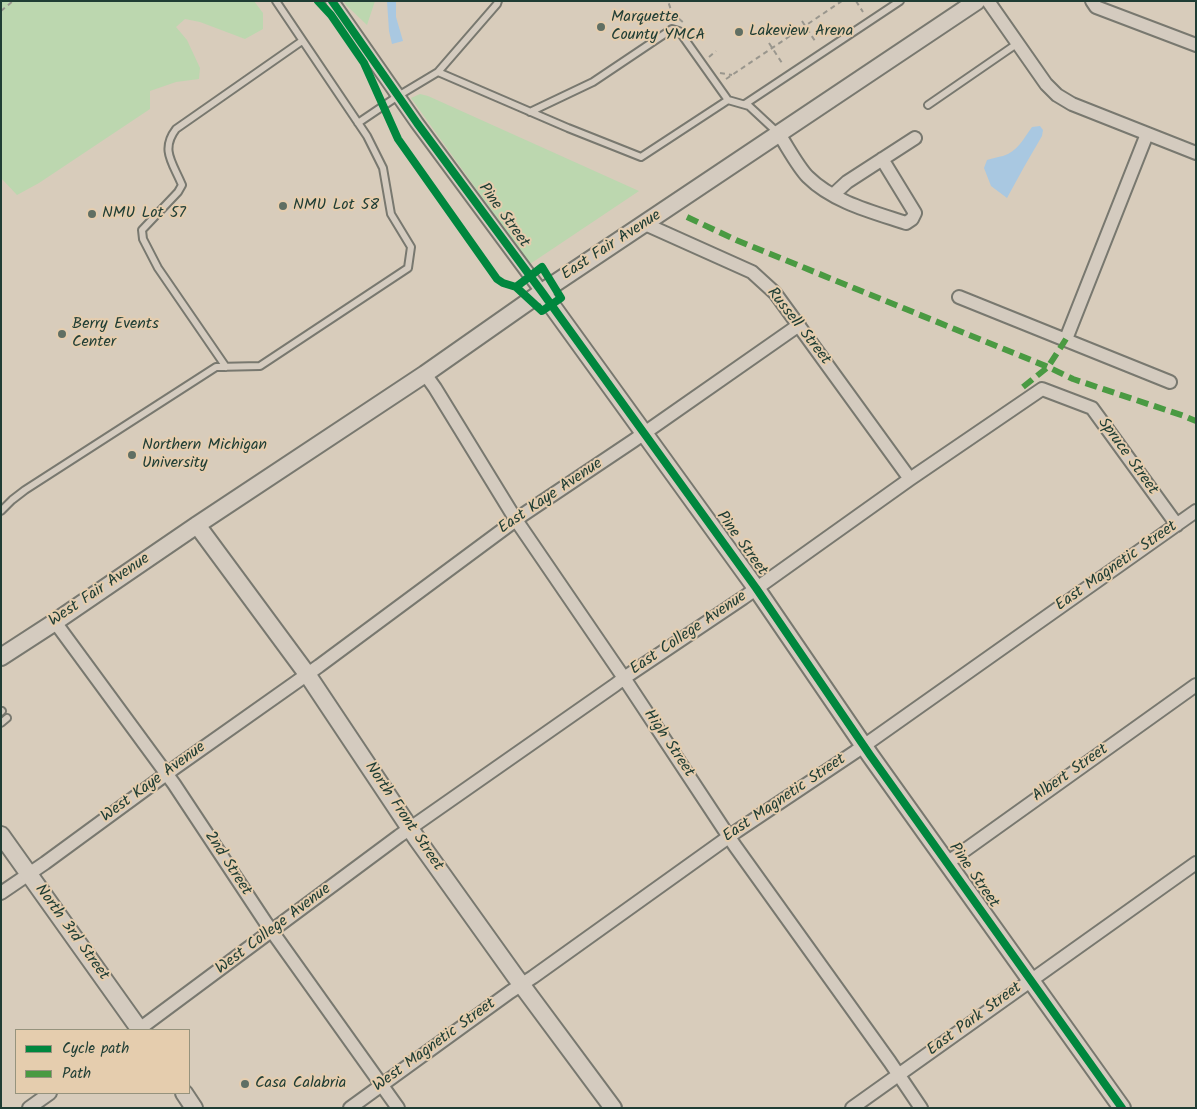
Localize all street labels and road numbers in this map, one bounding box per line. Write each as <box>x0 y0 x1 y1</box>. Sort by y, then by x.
street label: Pine Street <box>473 180 533 252</box>
street label: East Fair Avenue <box>559 207 665 285</box>
street label: Russell Street <box>762 285 834 369</box>
street label: Spruce Street <box>1093 415 1161 499</box>
street label: East Kaye Avenue <box>495 455 607 539</box>
street label: Pine Street <box>711 508 771 580</box>
street label: East Magnetic Street <box>1053 518 1181 616</box>
street label: West Fair Avenue <box>46 550 154 632</box>
street label: East College Avenue <box>627 588 751 680</box>
street label: High Street <box>638 706 698 782</box>
street label: West Kaye Avenue <box>98 739 210 827</box>
street label: Albert Street <box>1030 741 1112 807</box>
street label: East Magnetic Street <box>720 751 850 847</box>
street label: North Front Street <box>359 759 447 875</box>
street label: 2nd Street <box>199 828 255 900</box>
street label: Pine Street <box>944 840 1002 912</box>
street label: West College Avenue <box>213 880 335 980</box>
street label: North 3rd Street <box>30 881 112 985</box>
street label: East Park Street <box>924 979 1026 1061</box>
street label: West Magnetic Street <box>370 995 500 1097</box>

